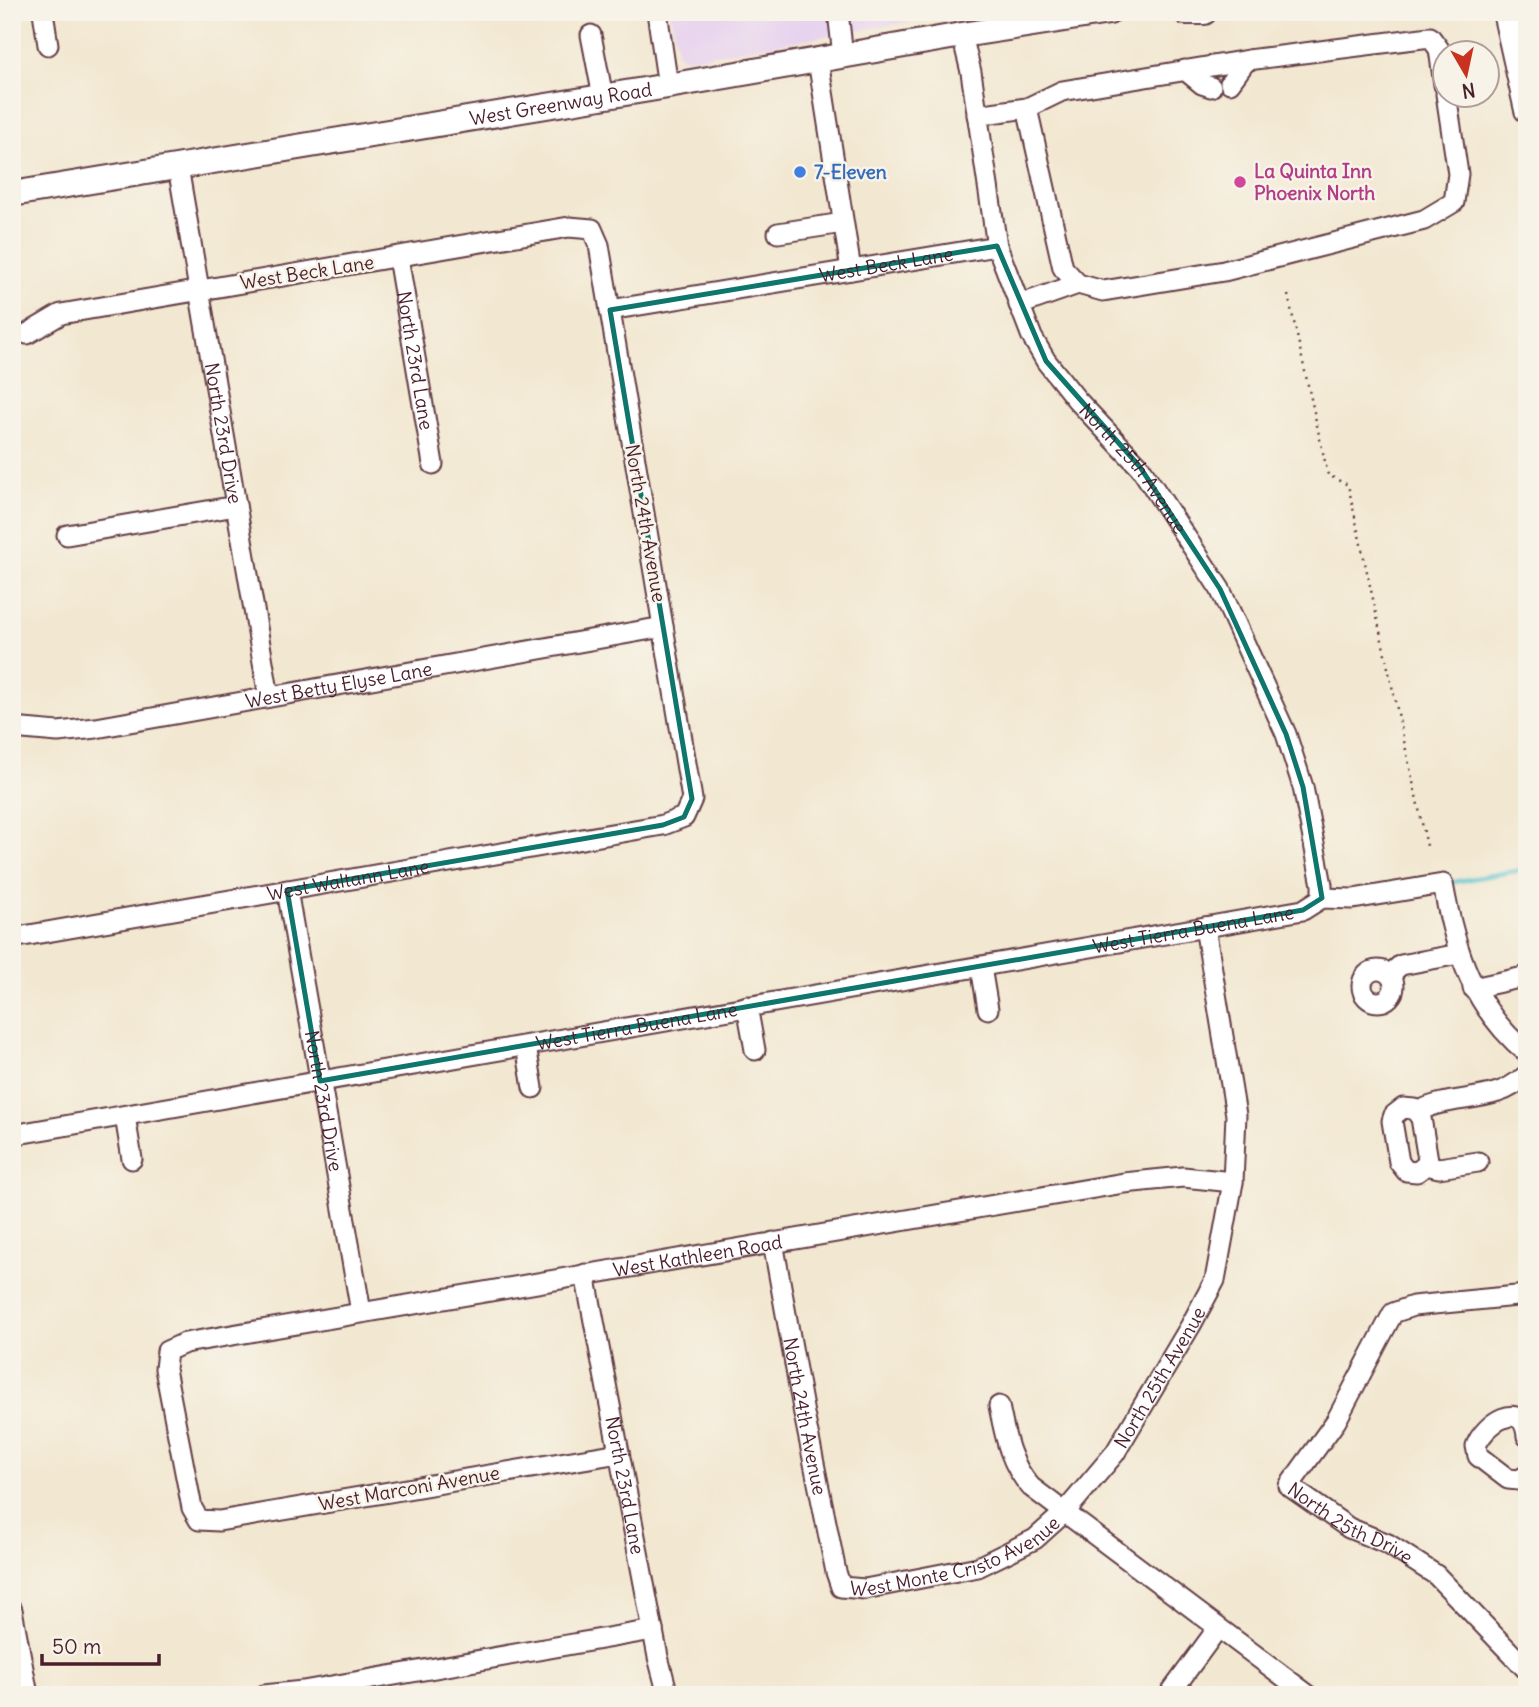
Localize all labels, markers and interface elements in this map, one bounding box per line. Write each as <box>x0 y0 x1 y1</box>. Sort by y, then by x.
north arrow <box>1430 38 1500 108</box>
street label: West Greenway Road <box>468 77 654 130</box>
text: N <box>1460 78 1477 104</box>
place label: La Quinta Inn Phoenix North <box>1254 159 1375 205</box>
place label: 7-Eleven <box>814 160 887 184</box>
marker: 7-Eleven <box>792 164 808 180</box>
marker: La Quinta Inn Phoenix North <box>1232 174 1248 190</box>
street label: West Beck Lane <box>818 241 955 287</box>
street label: West Beck Lane <box>238 250 376 294</box>
street label: North 23rd Lane <box>392 289 439 432</box>
street label: North 23rd Drive <box>200 361 248 506</box>
street label: North 25th Avenue <box>1074 398 1192 538</box>
street label: North 24th Avenue <box>620 442 672 604</box>
street label: West Betty Elyse Lane <box>244 656 434 713</box>
street label: West Waltann Lane <box>265 854 431 906</box>
street label: West Tierra Buena Lane <box>1091 900 1296 958</box>
street label: West Tierra Buena Lane <box>534 997 739 1055</box>
street label: North 23rd Drive <box>300 1028 348 1173</box>
street label: West Kathleen Road <box>611 1229 784 1282</box>
street label: North 25th Avenue <box>1109 1302 1211 1453</box>
street label: North 24th Avenue <box>778 1335 832 1497</box>
street label: North 23rd Lane <box>600 1414 650 1556</box>
street label: West Marconi Avenue <box>316 1460 502 1516</box>
street label: North 25th Drive <box>1283 1477 1417 1569</box>
street label: West Monte Cristo Avenue <box>849 1511 1064 1601</box>
scale bar <box>42 1623 159 1667</box>
text: 50 m <box>52 1633 101 1660</box>

